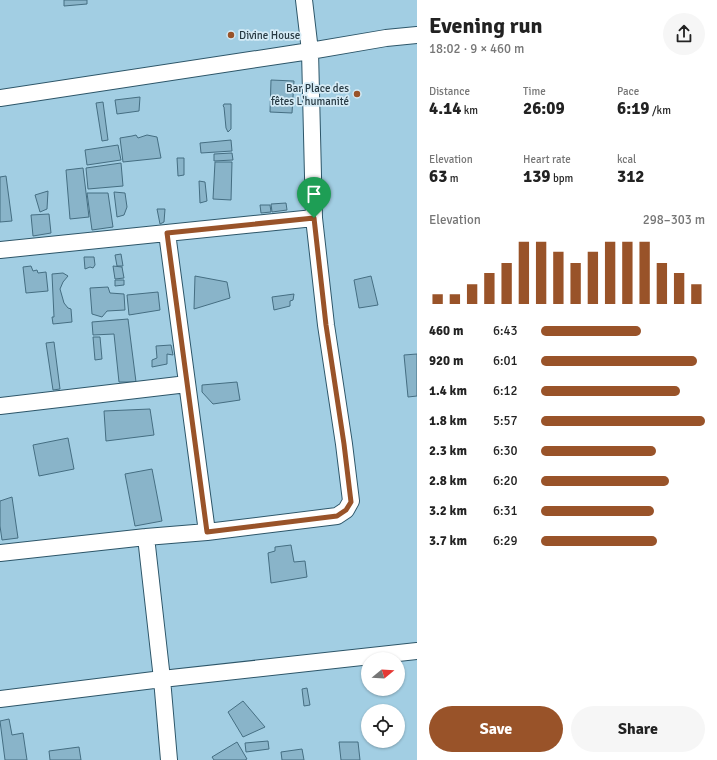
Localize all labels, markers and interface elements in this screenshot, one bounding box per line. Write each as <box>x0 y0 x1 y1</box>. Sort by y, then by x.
text: Evening run <box>429 12 543 39</box>
button: share <box>663 13 705 55</box>
place label: Divine House <box>239 29 300 42</box>
marker: Divine House <box>226 30 236 40</box>
text: 18:02 · 9 × 460 m <box>429 41 524 57</box>
place label: Bar Place des fêtes L'humanité <box>271 82 349 108</box>
text: Distance <box>429 85 470 98</box>
text: Time <box>523 85 546 98</box>
text: Pace <box>617 85 639 98</box>
marker: Bar Place des fêtes L'humanité <box>352 89 362 99</box>
text: 4.14 <box>429 98 461 119</box>
text: 26:09 <box>523 98 565 119</box>
text: 6:19 <box>617 98 650 119</box>
text: km <box>461 104 478 117</box>
text: /km <box>650 104 671 117</box>
text: Elevation <box>429 153 473 166</box>
text: Heart rate <box>523 153 571 166</box>
text: kcal <box>617 153 636 166</box>
text: 63 <box>429 166 447 187</box>
text: 139 <box>523 166 551 187</box>
text: 312 <box>617 166 645 187</box>
text: m <box>447 172 459 185</box>
text: bpm <box>551 172 573 185</box>
pin <box>297 177 331 218</box>
icon: arrive <box>303 183 325 205</box>
text: Elevation <box>429 212 481 228</box>
text: 298–303 m <box>643 212 705 228</box>
text: 460 m <box>429 323 463 339</box>
text: 6:43 <box>493 323 518 339</box>
text: 920 m <box>429 353 463 369</box>
text: 6:01 <box>493 353 518 369</box>
text: 1.4 km <box>429 383 467 399</box>
text: 6:12 <box>493 383 518 399</box>
text: 1.8 km <box>429 413 467 429</box>
text: 5:57 <box>493 413 518 429</box>
text: 2.3 km <box>429 443 467 459</box>
text: 6:30 <box>493 443 518 459</box>
text: 2.8 km <box>429 473 467 489</box>
text: 6:20 <box>493 473 518 489</box>
text: 3.2 km <box>429 503 467 519</box>
text: 6:31 <box>493 503 518 519</box>
text: 3.7 km <box>429 533 467 549</box>
text: 6:29 <box>493 533 518 549</box>
north arrow <box>361 652 405 696</box>
map controls <box>361 652 405 748</box>
button: locate <box>361 704 405 748</box>
button: Save <box>429 706 563 752</box>
button: Share <box>571 706 705 752</box>

